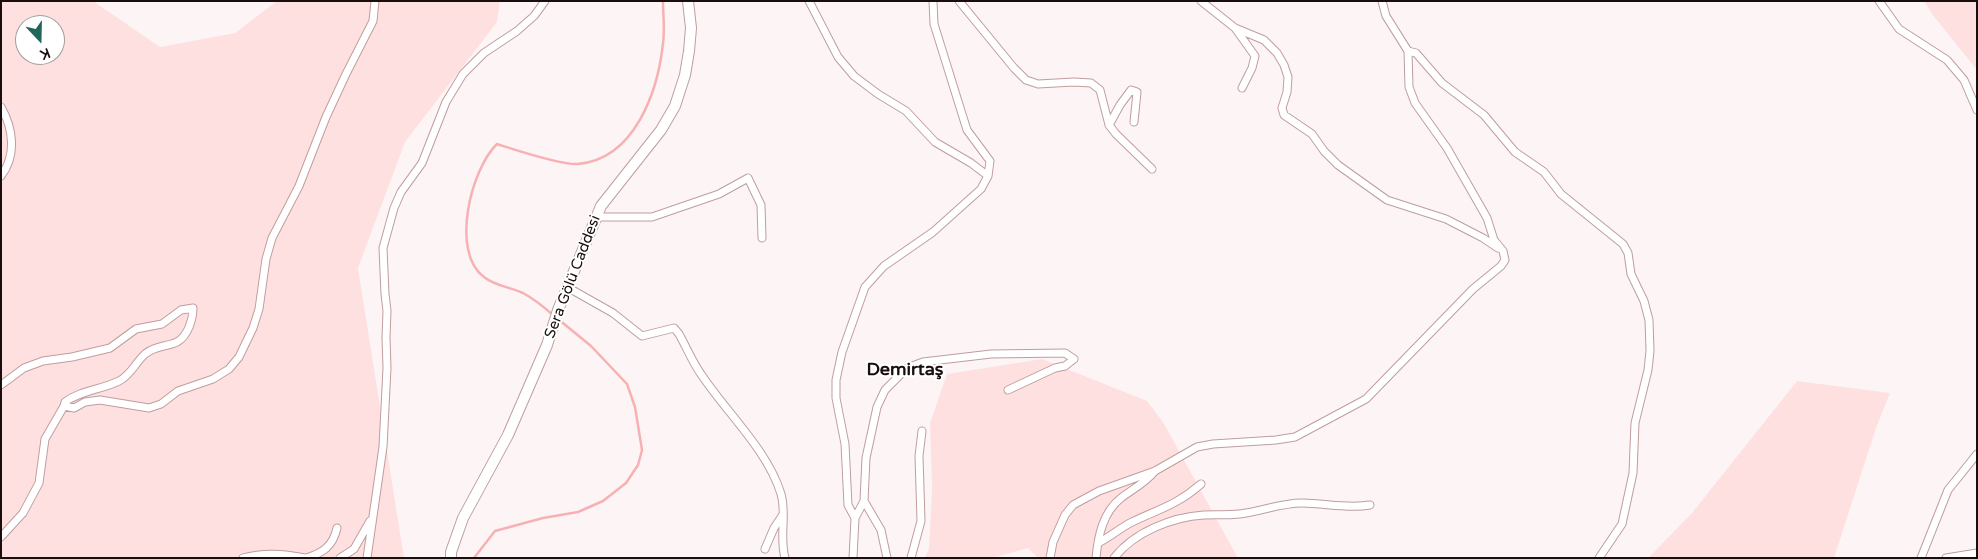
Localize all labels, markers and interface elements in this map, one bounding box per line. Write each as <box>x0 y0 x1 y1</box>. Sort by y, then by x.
north arrow <box>15 15 65 65</box>
text: K <box>38 44 53 63</box>
street label: Sera Gölü Caddesi <box>541 213 605 341</box>
district label: Demirtaş <box>867 359 943 381</box>

